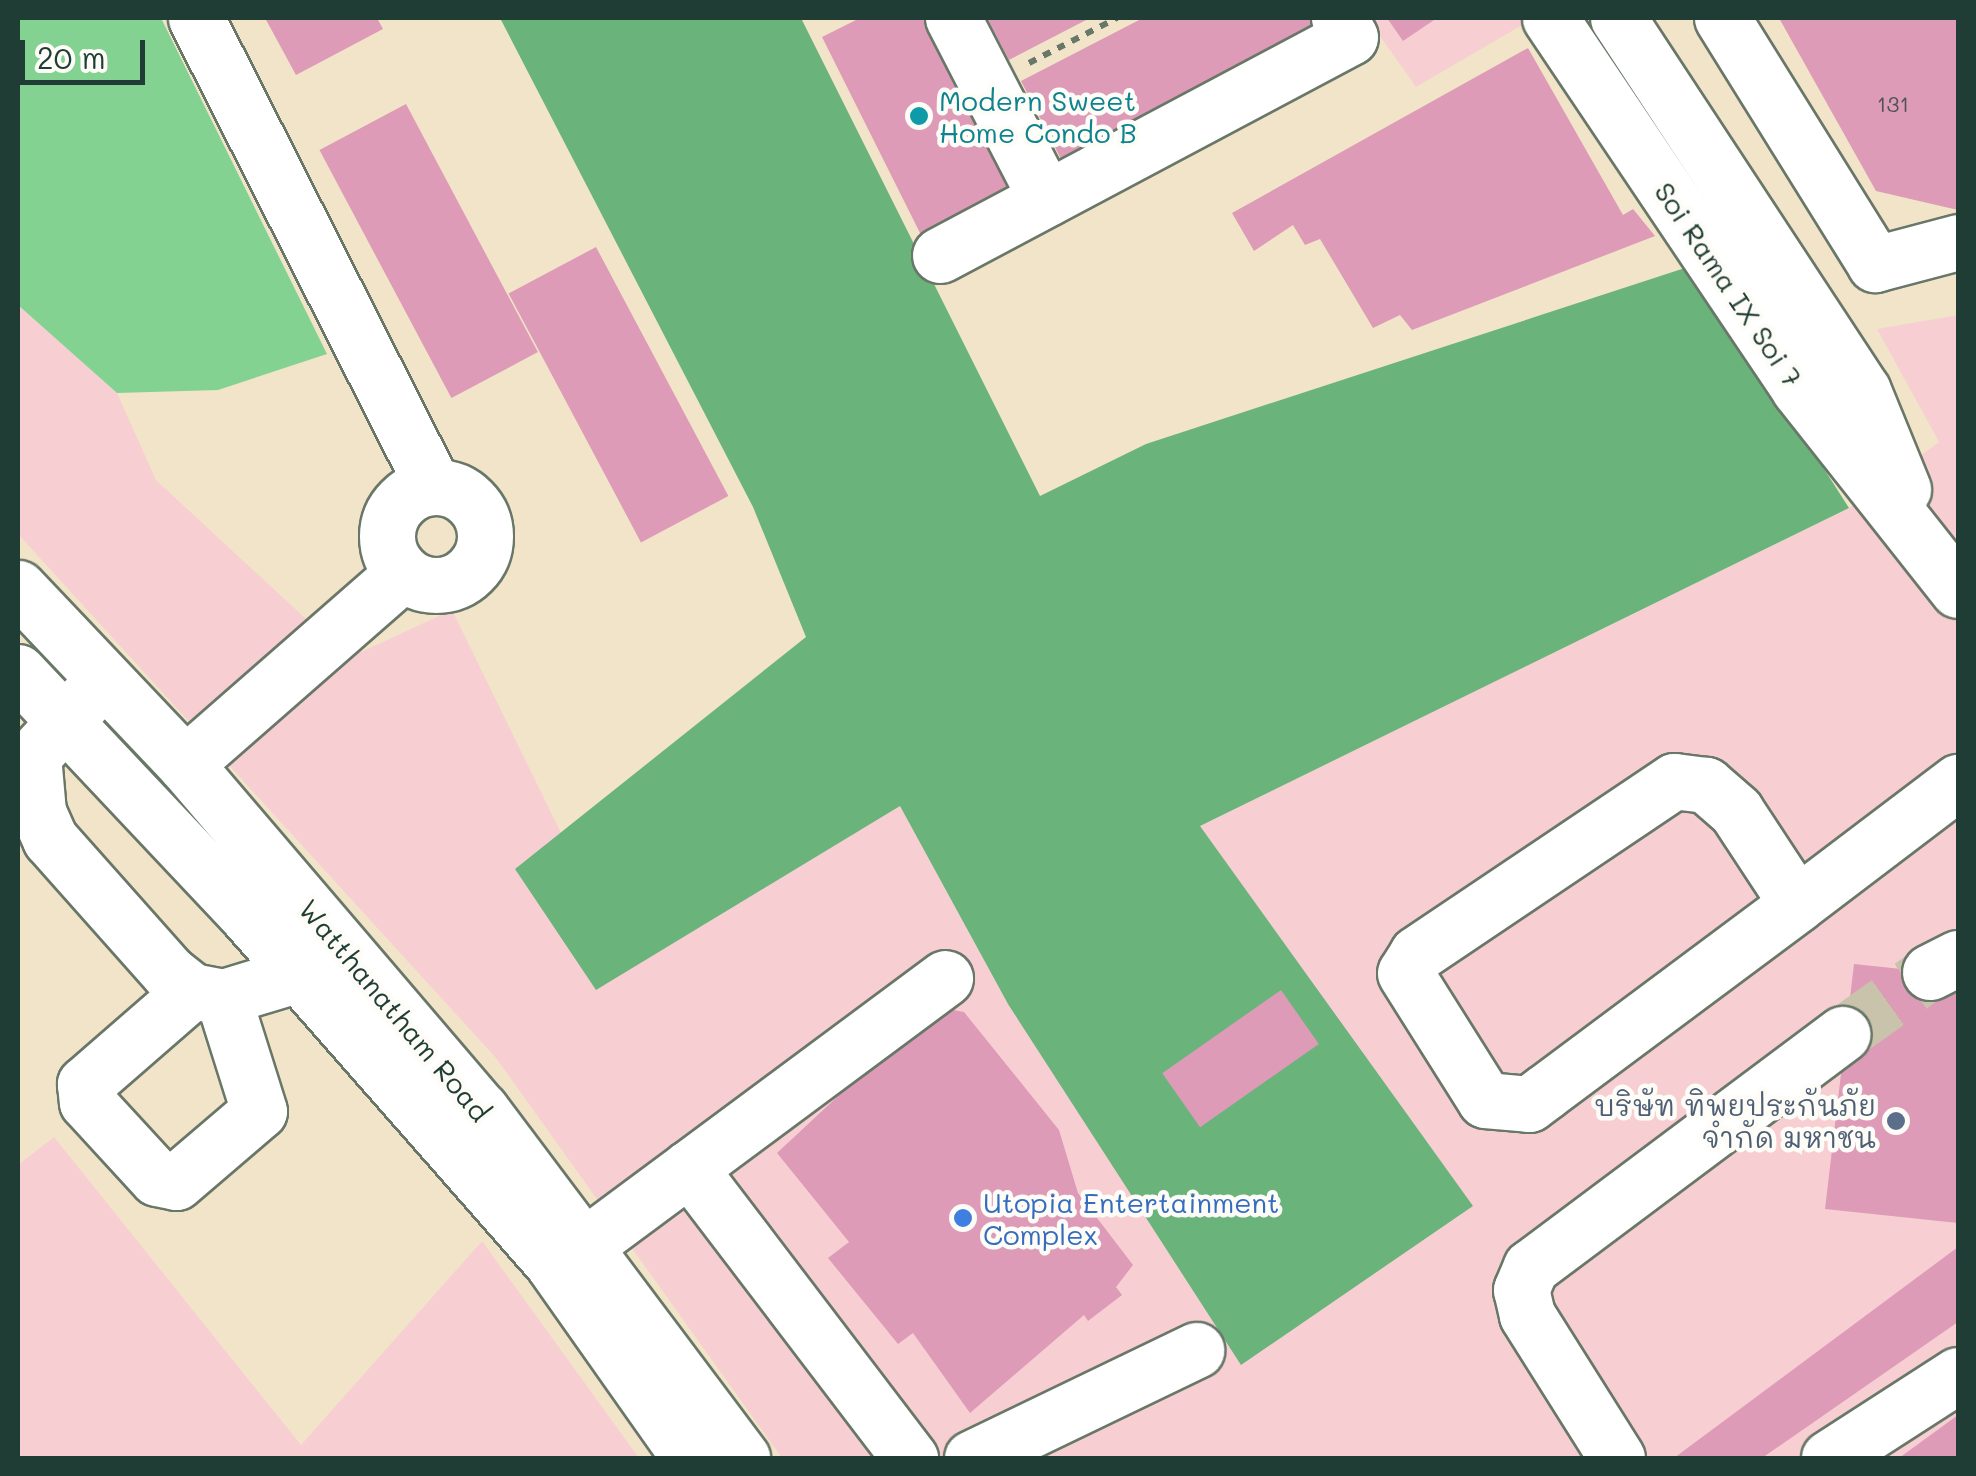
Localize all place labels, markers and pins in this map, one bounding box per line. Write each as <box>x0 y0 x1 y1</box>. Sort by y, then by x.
place label: Modern Sweet Home Condo B <box>939 83 1137 149</box>
marker: Modern Sweet Home Condo B <box>908 105 930 127</box>
place label: บริษัท ทิพยประกันภัย จำกัด มหาชน <box>1594 1088 1876 1154</box>
marker: บริษัท ทิพยประกันภัย จำกัด มหาชน <box>1885 1110 1907 1132</box>
place label: Utopia Entertainment Complex <box>983 1185 1279 1251</box>
marker: Utopia Entertainment Complex <box>952 1207 974 1229</box>

